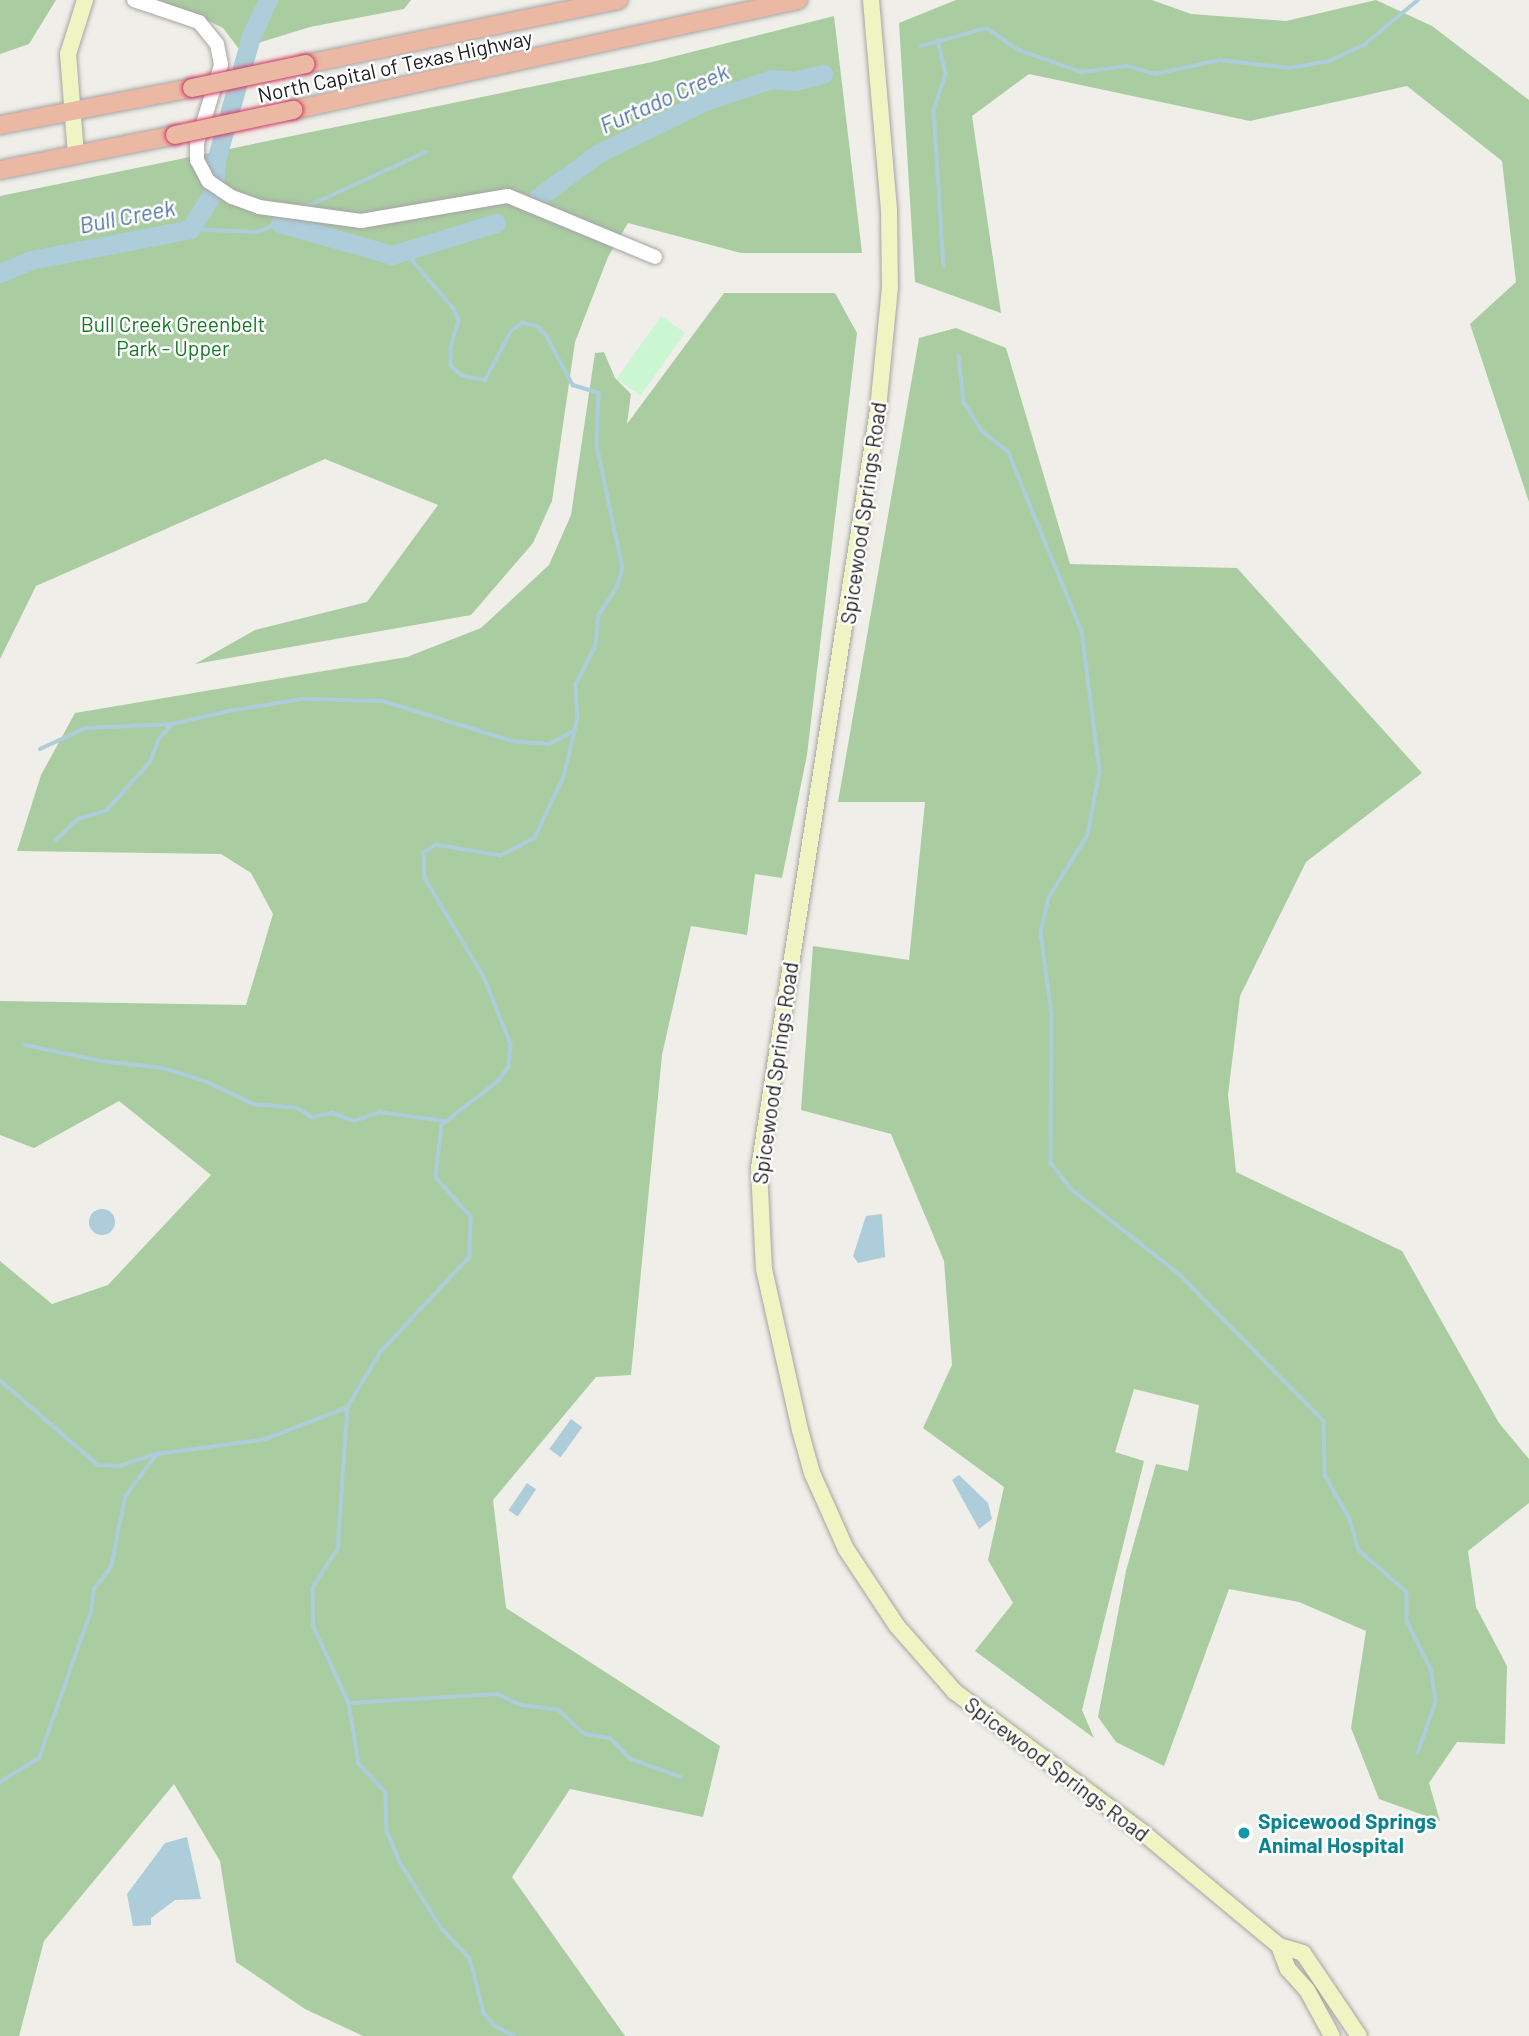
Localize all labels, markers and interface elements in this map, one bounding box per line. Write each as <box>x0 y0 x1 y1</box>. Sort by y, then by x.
street label: North Capital of Texas Highway <box>255 25 535 107</box>
water label: Furtado Creek <box>595 57 733 139</box>
water label: Bull Creek <box>77 193 177 239</box>
park label: Bull Creek Greenbelt Park - Upper <box>81 311 265 361</box>
street label: Spicewood Springs Road <box>835 400 891 626</box>
street label: Spicewood Springs Road <box>747 960 803 1186</box>
street label: Spicewood Springs Road <box>960 1691 1154 1847</box>
place label: Spicewood Springs Animal Hospital <box>1258 1808 1436 1858</box>
marker: Spicewood Springs Animal Hospital <box>1236 1825 1252 1841</box>

